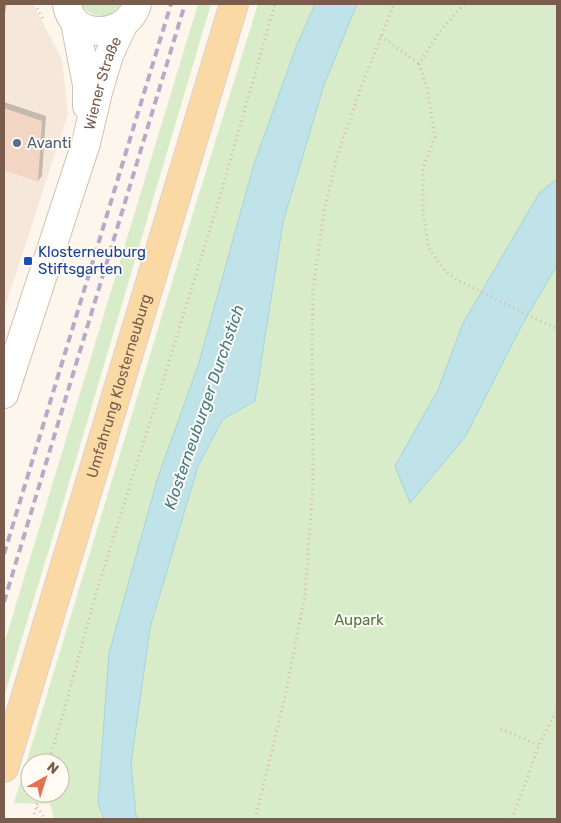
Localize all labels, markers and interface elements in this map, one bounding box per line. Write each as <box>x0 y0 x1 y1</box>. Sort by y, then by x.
street label: Wiener Straße <box>80 34 125 132</box>
place label: Avanti <box>27 134 71 152</box>
marker: Avanti <box>11 137 23 149</box>
place label: Klosterneuburg Stiftsgarten <box>38 243 146 278</box>
marker: Klosterneuburg Stiftsgarten <box>22 255 34 267</box>
street label: Umfahrung Klosterneuburg <box>83 292 155 480</box>
water label: Klosterneuburger Durchstich <box>160 302 248 512</box>
park label: Aupark <box>334 611 384 629</box>
north arrow <box>20 753 70 803</box>
text: N <box>44 759 62 778</box>

